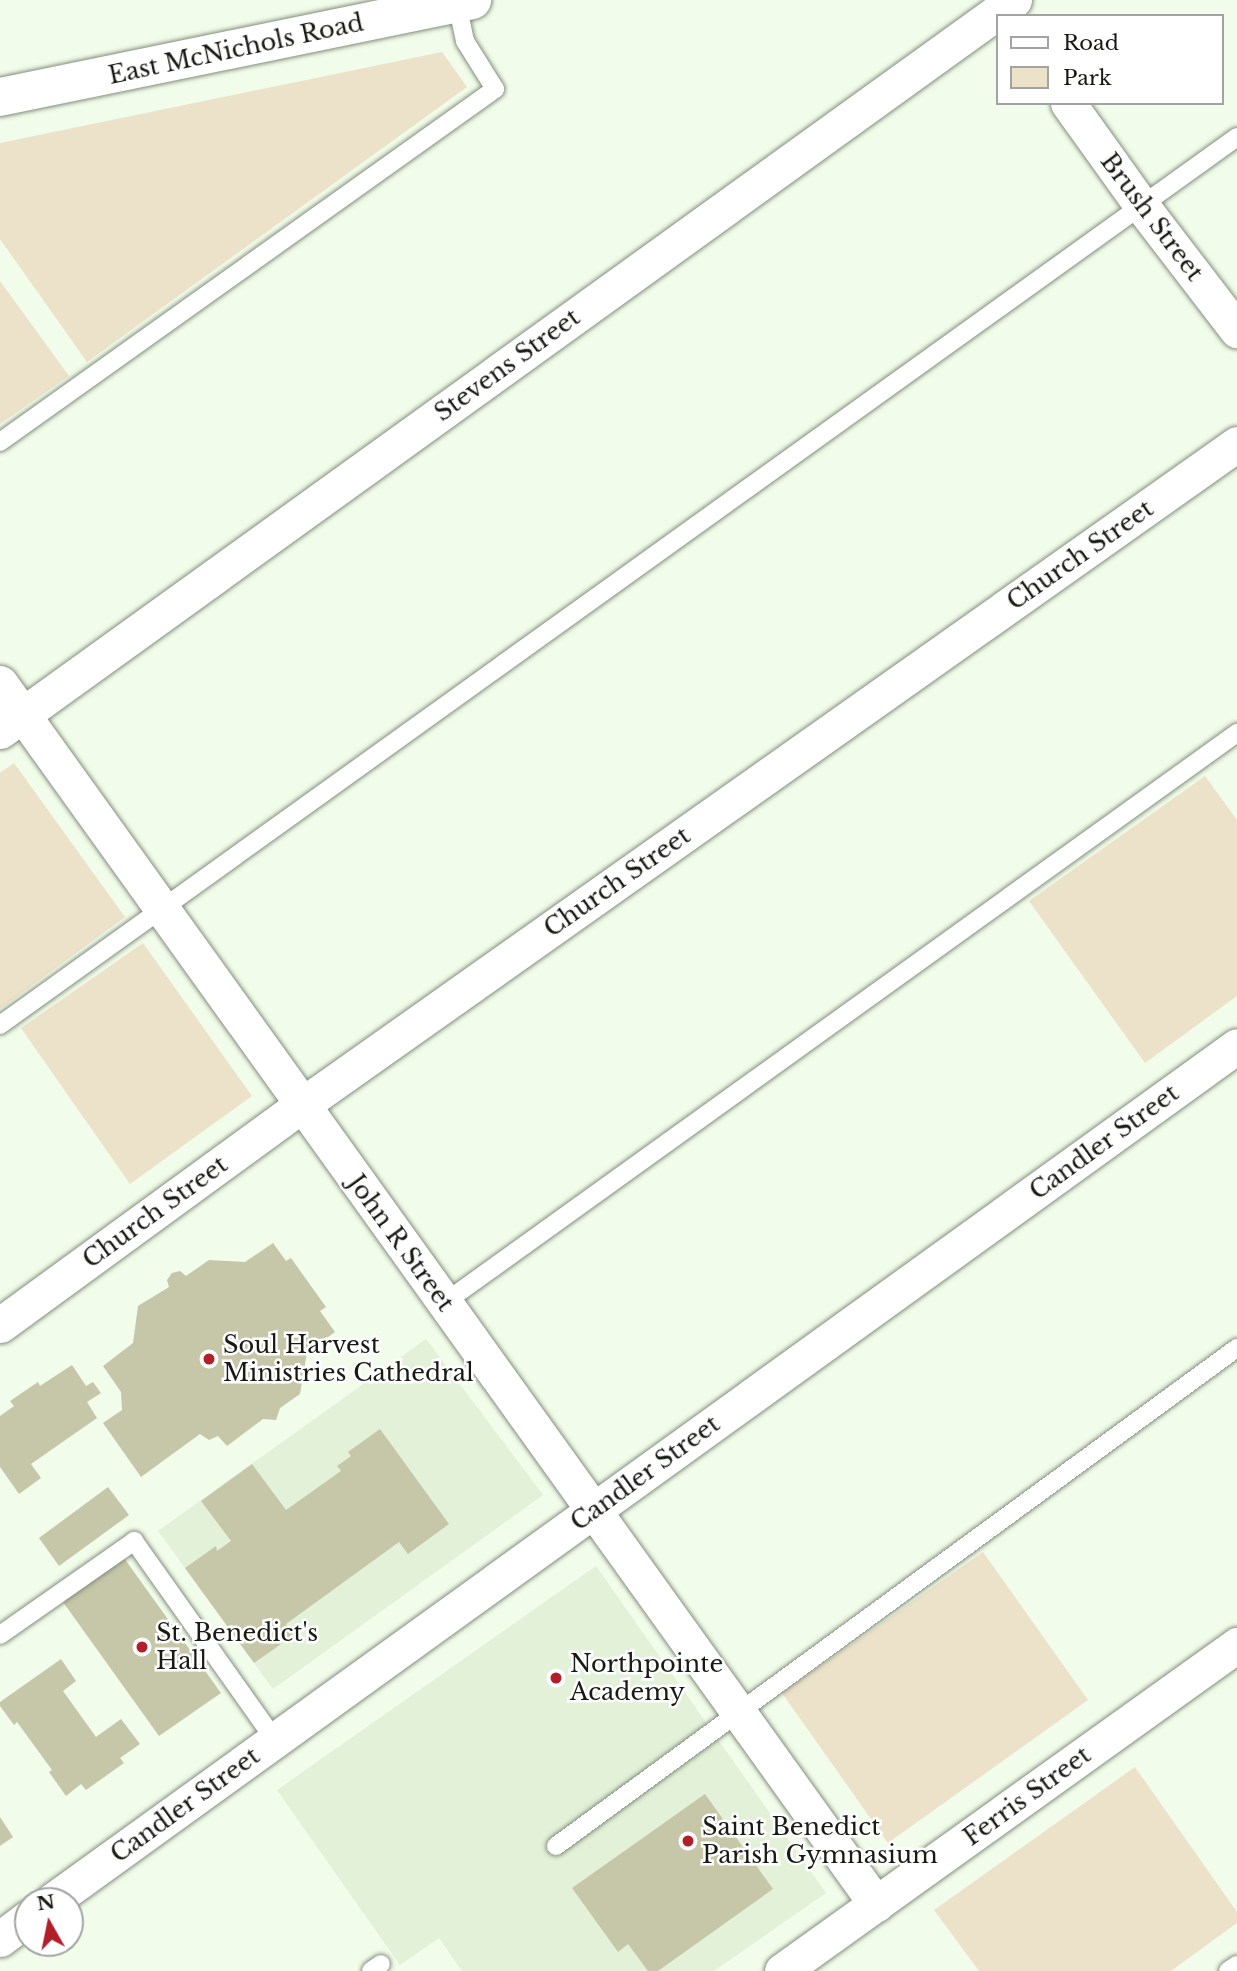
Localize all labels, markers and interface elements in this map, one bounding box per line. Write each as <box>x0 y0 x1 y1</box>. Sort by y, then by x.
street label: East McNichols Road <box>106 8 366 90</box>
legend <box>996 14 1223 105</box>
text: Road <box>1063 30 1119 56</box>
text: Park <box>1063 65 1112 91</box>
street label: Brush Street <box>1095 147 1209 287</box>
street label: Stevens Street <box>429 303 585 427</box>
street label: Church Street <box>1002 494 1158 616</box>
street label: Church Street <box>539 821 695 943</box>
street label: Candler Street <box>1024 1078 1184 1206</box>
street label: Church Street <box>77 1150 233 1274</box>
street label: John R Street <box>342 1169 460 1317</box>
place label: Soul Harvest Ministries Cathedral <box>223 1331 474 1387</box>
marker: Soul Harvest Ministries Cathedral <box>201 1351 217 1367</box>
street label: Candler Street <box>565 1409 725 1537</box>
place label: St. Benedict's Hall <box>156 1619 318 1675</box>
marker: St. Benedict's Hall <box>134 1639 150 1655</box>
place label: Northpointe Academy <box>570 1650 723 1706</box>
marker: Northpointe Academy <box>548 1670 564 1686</box>
street label: Ferris Street <box>958 1740 1096 1852</box>
street label: Candler Street <box>105 1741 265 1869</box>
place label: Saint Benedict Parish Gymnasium <box>702 1813 938 1869</box>
marker: Saint Benedict Parish Gymnasium <box>680 1833 696 1849</box>
north arrow <box>14 1887 84 1957</box>
text: N <box>35 1890 57 1915</box>

